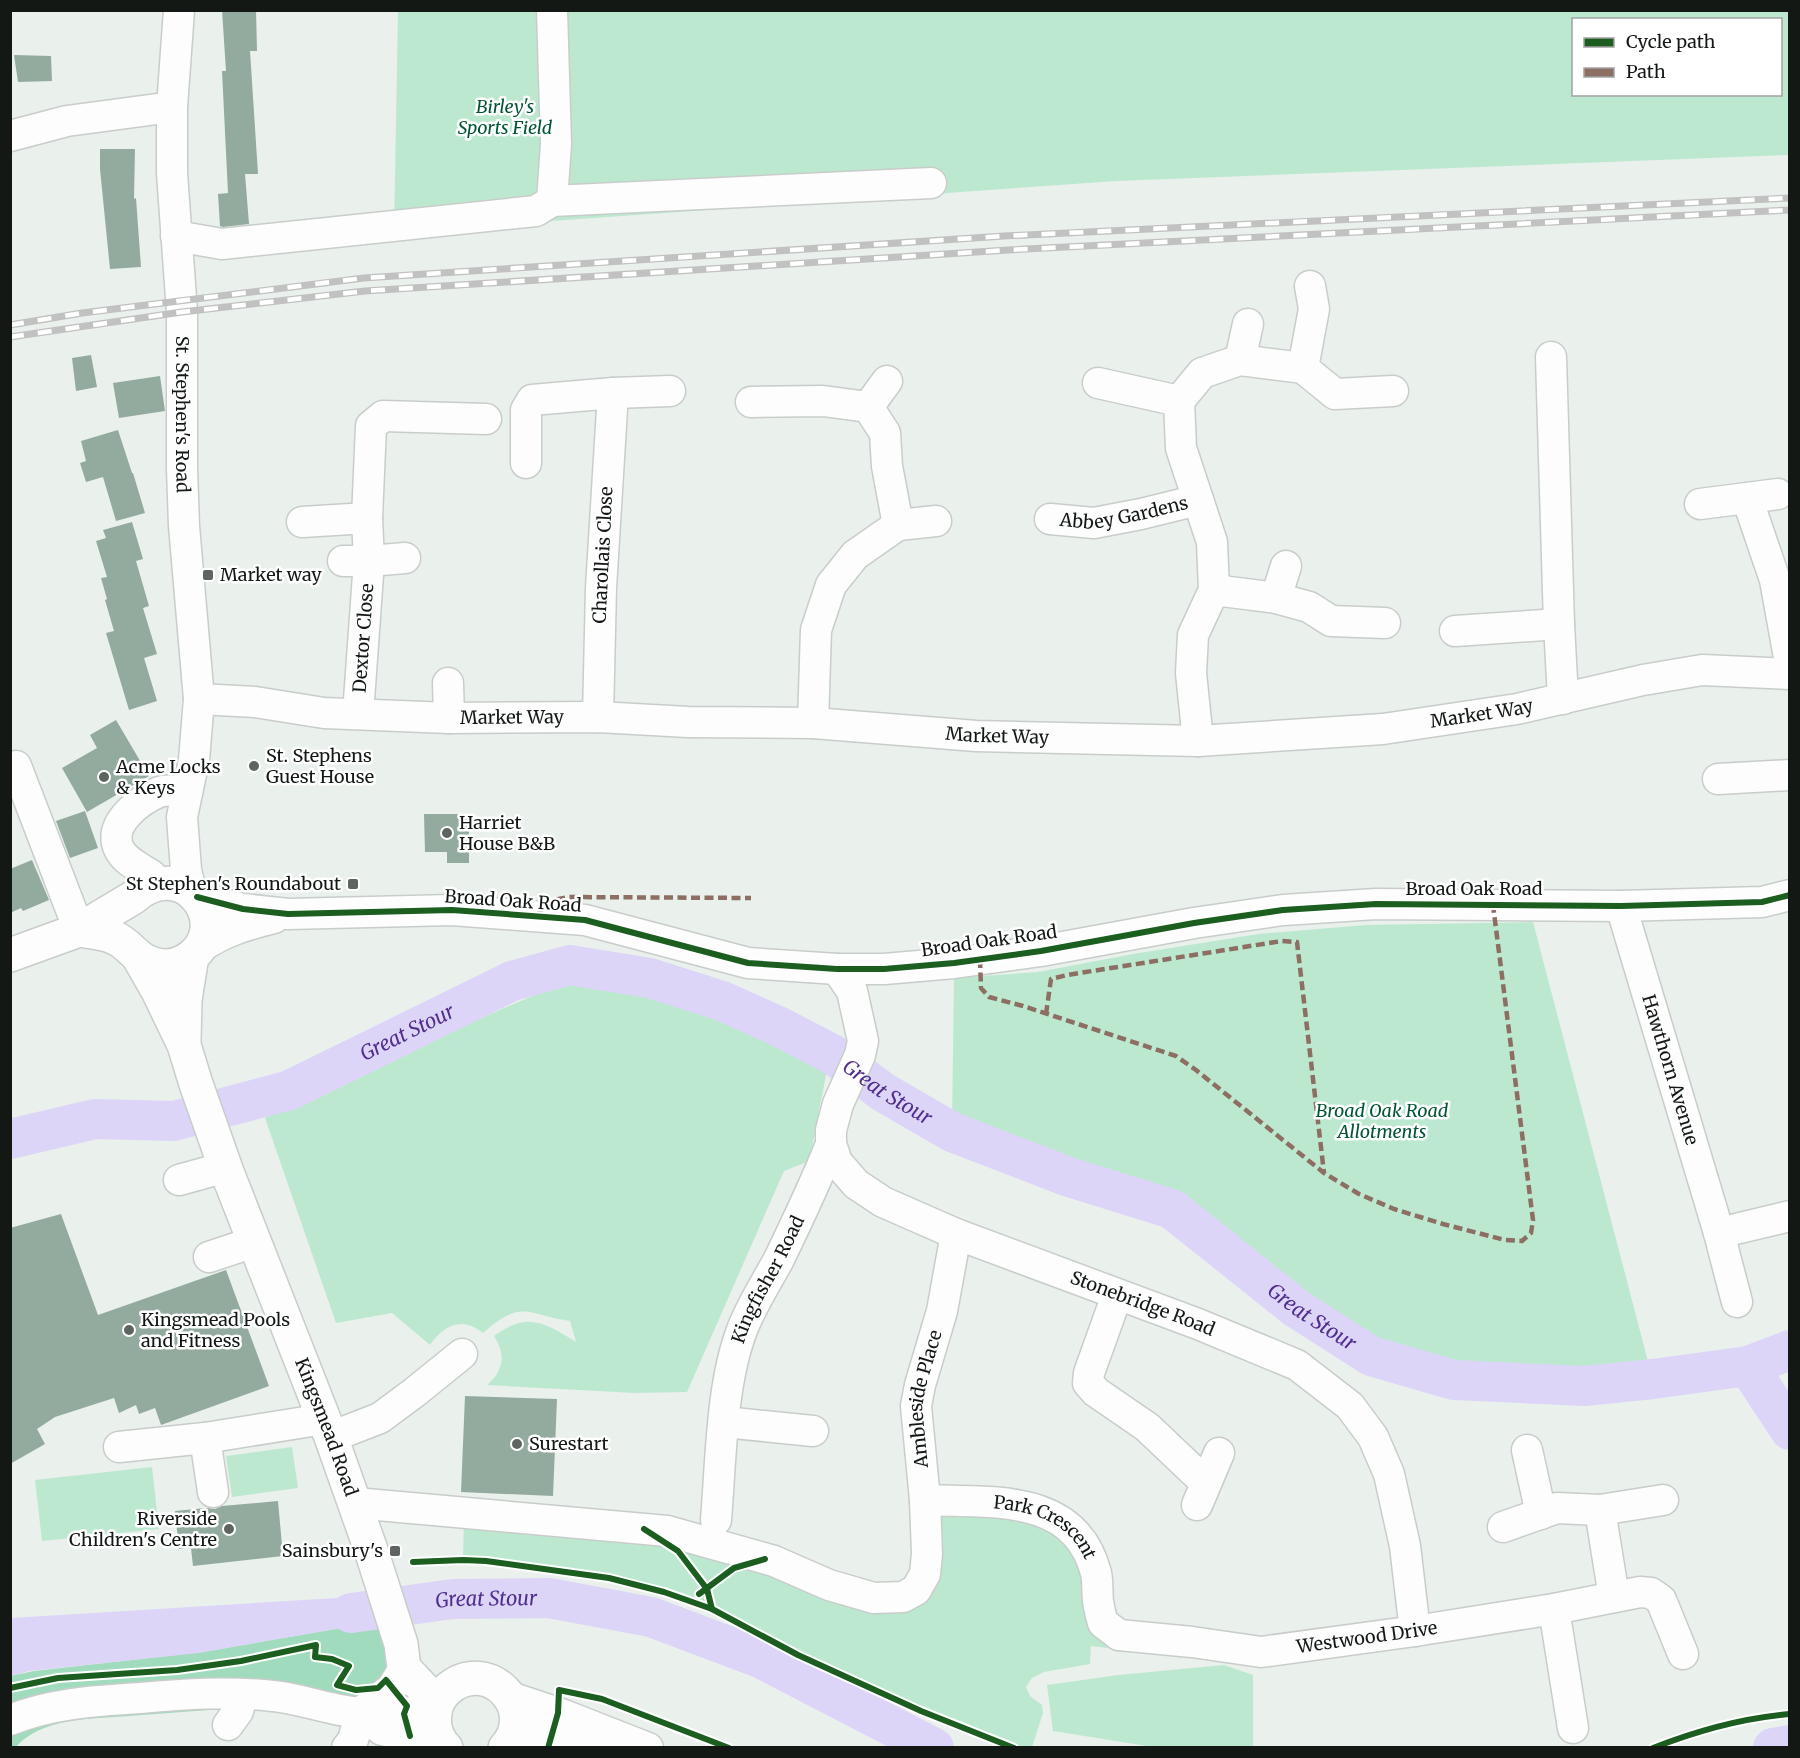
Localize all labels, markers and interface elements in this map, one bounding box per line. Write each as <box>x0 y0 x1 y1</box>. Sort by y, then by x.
legend <box>1572 18 1782 96</box>
text: Cycle path <box>1626 30 1716 53</box>
text: Path <box>1626 60 1666 83</box>
park label: Birley's Sports Field <box>458 95 553 139</box>
street label: St. Stephen's Road <box>171 336 195 494</box>
street label: Charollais Close <box>587 486 618 624</box>
street label: Abbey Gardens <box>1058 491 1190 534</box>
place label: Market way <box>220 563 322 586</box>
marker: Market way <box>201 568 215 582</box>
street label: Dextor Close <box>348 583 378 694</box>
street label: Market Way <box>1429 694 1536 733</box>
street label: Market Way <box>460 705 564 729</box>
street label: Market Way <box>945 722 1050 749</box>
place label: St. Stephens Guest House <box>266 744 374 788</box>
place label: Acme Locks & Keys <box>115 755 221 799</box>
marker: St. Stephens Guest House <box>247 759 261 773</box>
marker: Acme Locks & Keys <box>97 770 111 784</box>
place label: Harriet House B&B <box>459 811 555 855</box>
marker: Harriet House B&B <box>440 826 454 840</box>
place label: St Stephen's Roundabout <box>126 872 341 895</box>
marker: St Stephen's Roundabout <box>346 877 360 891</box>
street label: Broad Oak Road <box>1405 877 1543 900</box>
street label: Broad Oak Road <box>444 884 582 917</box>
street label: Broad Oak Road <box>919 920 1059 961</box>
street label: Hawthorn Avenue <box>1637 992 1704 1148</box>
water label: Great Stour <box>356 998 459 1066</box>
water label: Great Stour <box>838 1053 938 1130</box>
park label: Broad Oak Road Allotments <box>1316 1099 1449 1143</box>
street label: Kingfisher Road <box>726 1212 809 1346</box>
street label: Stonebridge Road <box>1067 1266 1219 1341</box>
water label: Great Stour <box>1263 1277 1362 1356</box>
place label: Kingsmead Pools and Fitness <box>141 1308 290 1352</box>
marker: Kingsmead Pools and Fitness <box>122 1323 136 1337</box>
street label: Ambleside Place <box>904 1327 947 1470</box>
street label: Kingsmead Road <box>290 1354 363 1499</box>
place label: Surestart <box>529 1432 609 1455</box>
marker: Surestart <box>510 1437 524 1451</box>
street label: Park Crescent <box>992 1490 1102 1563</box>
place label: Riverside Children's Centre <box>69 1507 217 1551</box>
marker: Riverside Children's Centre <box>222 1522 236 1536</box>
place label: Sainsbury's <box>282 1539 383 1562</box>
marker: Sainsbury's <box>388 1544 402 1558</box>
water label: Great Stour <box>434 1585 538 1613</box>
street label: Westwood Drive <box>1294 1616 1439 1658</box>

